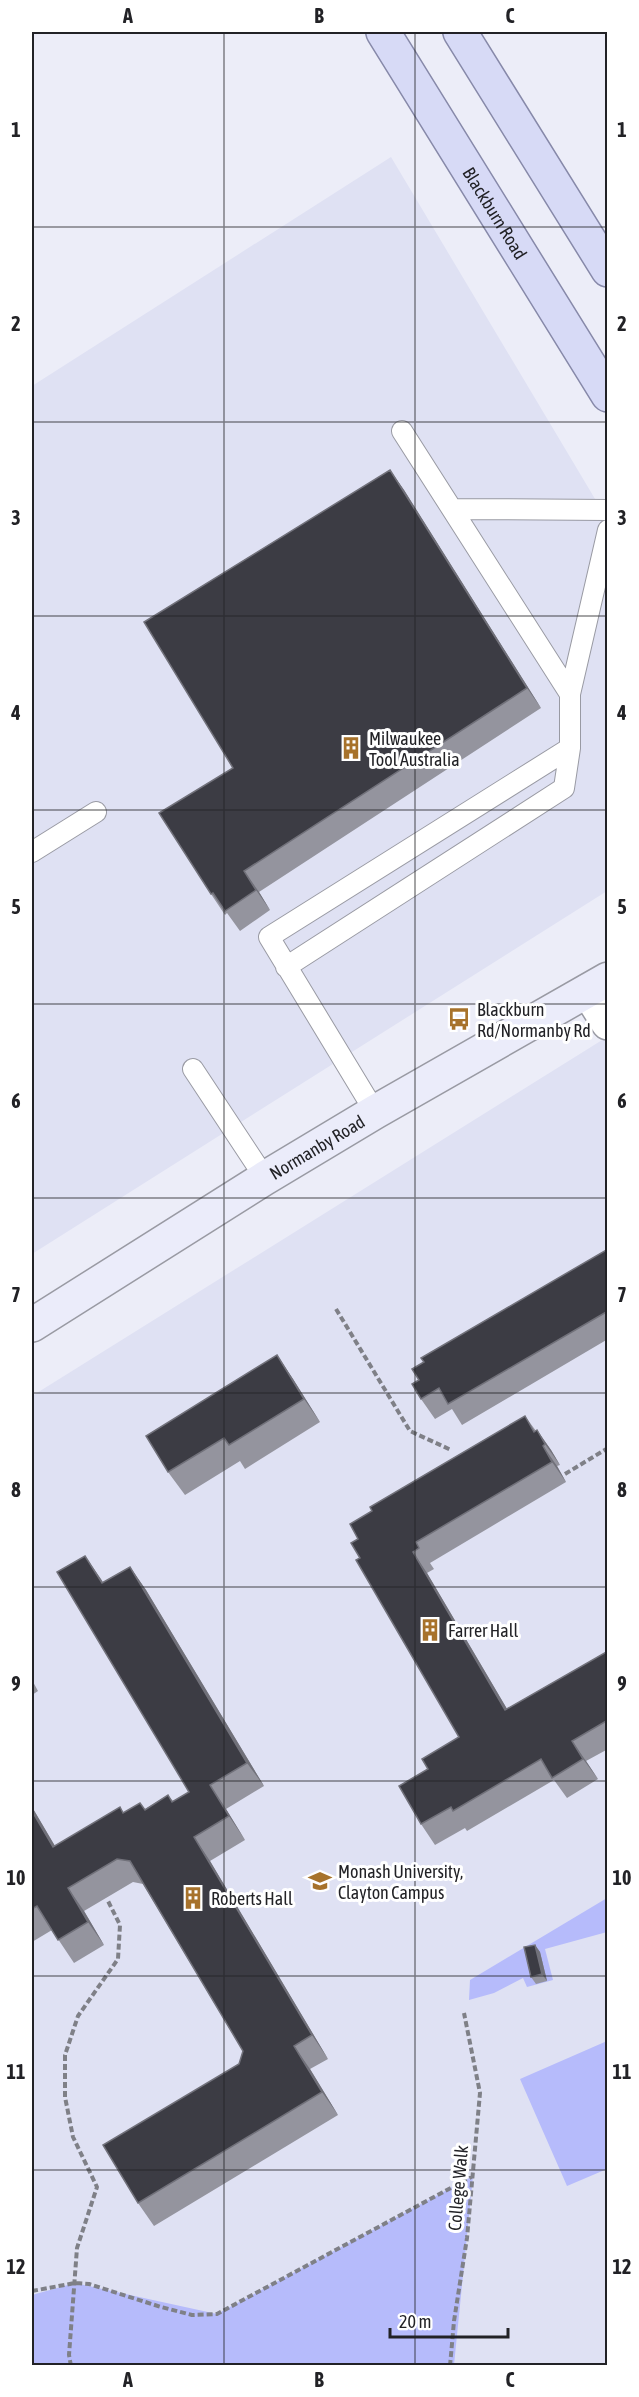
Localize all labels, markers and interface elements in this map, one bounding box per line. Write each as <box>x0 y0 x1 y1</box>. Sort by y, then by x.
text: A <box>122 4 133 27</box>
text: B <box>314 4 324 27</box>
text: C <box>506 4 515 27</box>
text: 1 <box>11 118 21 141</box>
text: 1 <box>617 118 627 141</box>
street label: Blackburn Road <box>459 163 532 263</box>
text: 2 <box>11 312 21 335</box>
text: 2 <box>617 312 627 335</box>
text: 3 <box>11 506 21 529</box>
text: 3 <box>617 506 627 529</box>
text: 4 <box>10 701 21 724</box>
text: 4 <box>616 701 627 724</box>
place label: Milwaukee Tool Australia <box>369 728 460 770</box>
building icon: Milwaukee Tool Australia <box>338 735 364 761</box>
text: 5 <box>11 895 21 918</box>
text: 5 <box>617 895 627 918</box>
place label: Blackburn Rd/Normanby Rd <box>477 999 591 1041</box>
bus stop icon: Blackburn Rd/Normanby Rd <box>446 1006 472 1032</box>
text: 6 <box>11 1089 21 1112</box>
text: 6 <box>617 1089 627 1112</box>
street label: Normanby Road <box>266 1110 368 1183</box>
text: 7 <box>11 1283 21 1306</box>
text: 7 <box>617 1283 627 1306</box>
text: 8 <box>11 1478 21 1501</box>
text: 8 <box>617 1478 627 1501</box>
building icon: Farrer Hall <box>417 1617 443 1643</box>
place label: Farrer Hall <box>448 1620 518 1641</box>
text: 9 <box>11 1672 21 1695</box>
text: 9 <box>617 1672 627 1695</box>
place label: Monash University, Clayton Campus <box>338 1861 463 1903</box>
text: 10 <box>7 1866 25 1889</box>
text: 10 <box>613 1866 631 1889</box>
school or university icon: Monash University, Clayton Campus <box>307 1868 333 1894</box>
building icon: Roberts Hall <box>180 1885 206 1911</box>
place label: Roberts Hall <box>211 1888 293 1909</box>
text: 11 <box>7 2060 25 2083</box>
text: 11 <box>613 2060 631 2083</box>
street label: College Walk <box>444 2144 472 2232</box>
text: 12 <box>7 2255 25 2278</box>
text: 12 <box>613 2255 631 2278</box>
scale bar <box>390 2301 508 2339</box>
text: 20 m <box>399 2311 431 2332</box>
text: A <box>122 2368 133 2391</box>
text: B <box>314 2368 324 2391</box>
text: C <box>506 2368 515 2391</box>

